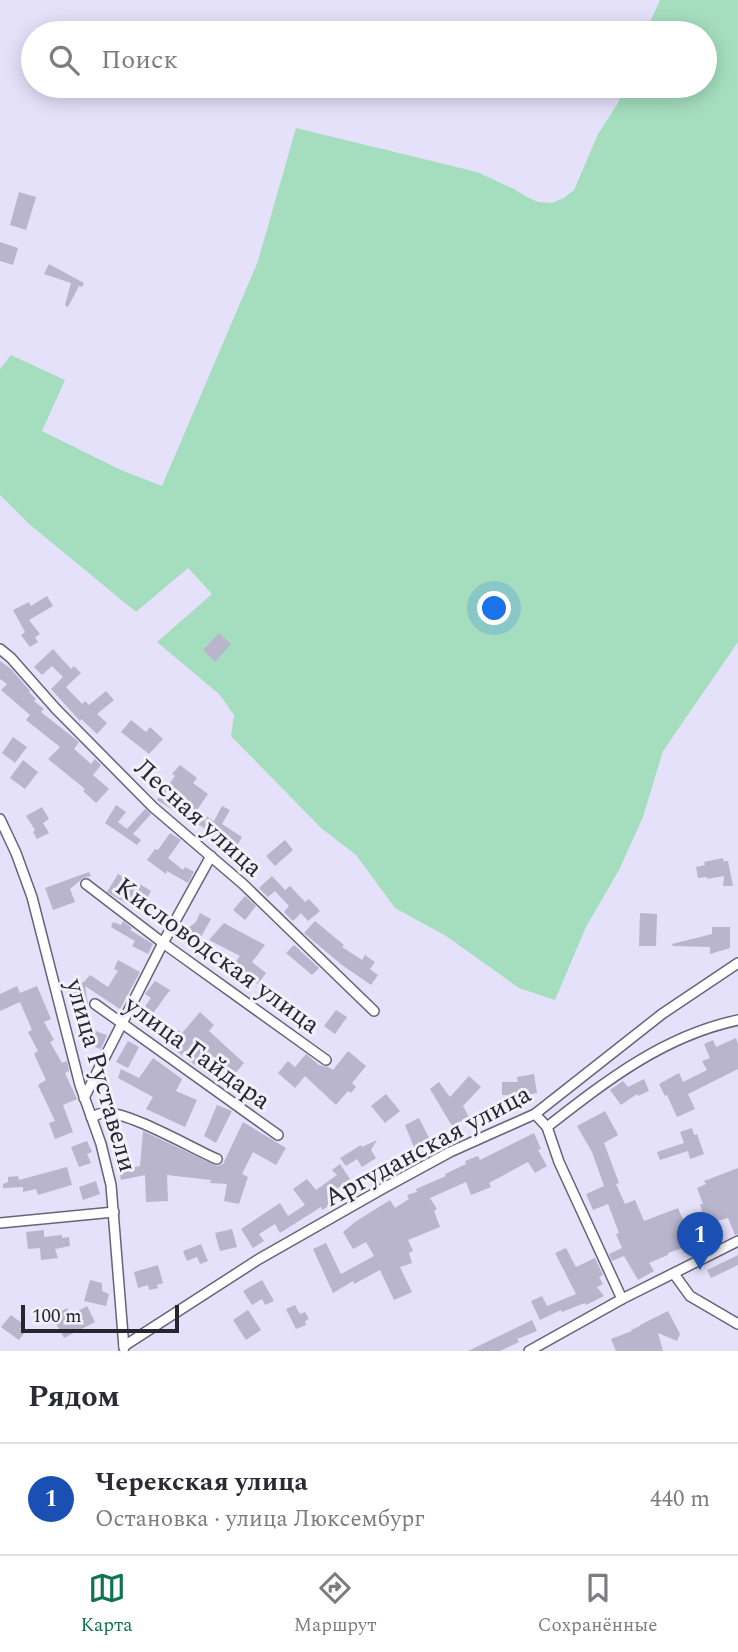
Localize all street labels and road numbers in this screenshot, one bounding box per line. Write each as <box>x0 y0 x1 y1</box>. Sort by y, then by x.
street label: Лесная улица <box>125 749 272 887</box>
street label: Кисловодская улица <box>106 867 329 1044</box>
street label: улица Руставели <box>54 973 148 1177</box>
street label: улица Гайдара <box>115 985 280 1120</box>
street label: Аргуданская улица <box>316 1074 539 1218</box>

